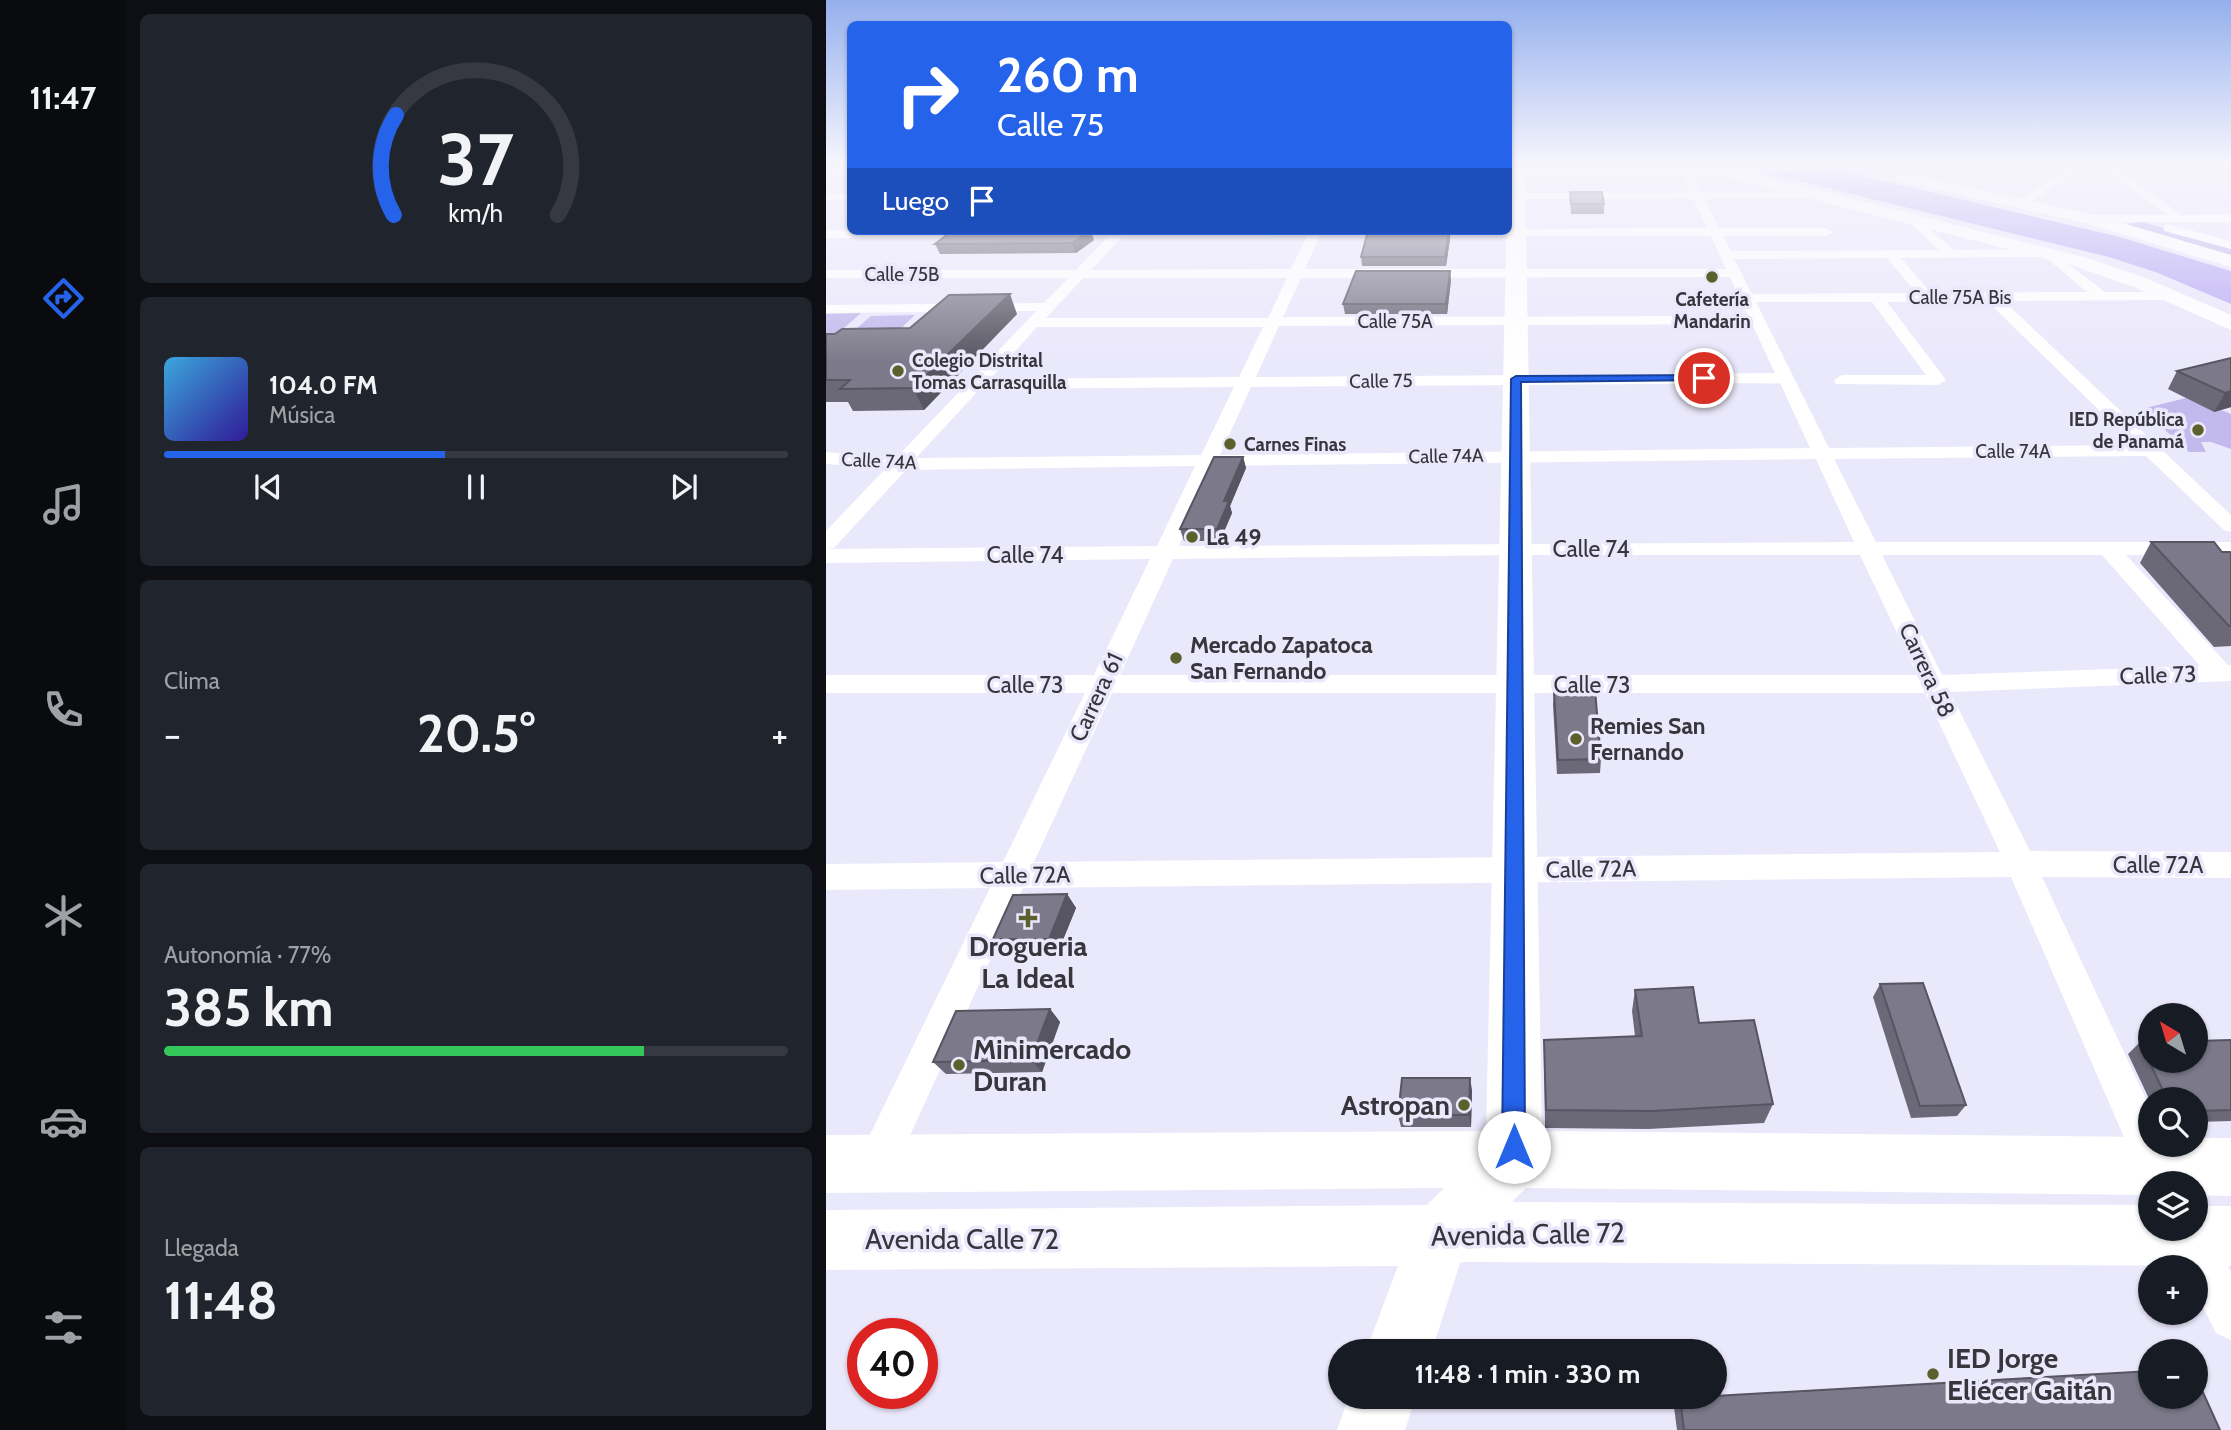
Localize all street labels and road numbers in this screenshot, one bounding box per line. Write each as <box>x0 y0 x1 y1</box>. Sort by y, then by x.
street label: Calle 75B <box>865 263 939 286</box>
street label: Calle 75A Bis <box>1909 286 2011 309</box>
street label: Calle 75A <box>1357 310 1433 333</box>
street label: Calle 75 <box>1349 369 1413 393</box>
street label: Calle 74A <box>1975 440 2051 463</box>
street label: Calle 74A <box>1408 444 1484 468</box>
street label: Calle 74A <box>841 448 917 474</box>
street label: Calle 74 <box>1553 535 1629 563</box>
street label: Calle 74 <box>987 541 1063 569</box>
street label: Carrera 58 <box>1893 618 1961 722</box>
street label: Carrera 61 <box>1063 648 1129 746</box>
street label: Calle 73 <box>2119 660 2197 690</box>
street label: Calle 73 <box>987 671 1063 699</box>
street label: Calle 73 <box>1554 671 1630 699</box>
street label: Calle 72A <box>2113 851 2203 879</box>
street label: Calle 72A <box>1545 854 1637 884</box>
street label: Calle 72A <box>979 860 1071 890</box>
street label: Avenida Calle 72 <box>1431 1215 1625 1253</box>
street label: Avenida Calle 72 <box>865 1222 1059 1256</box>

